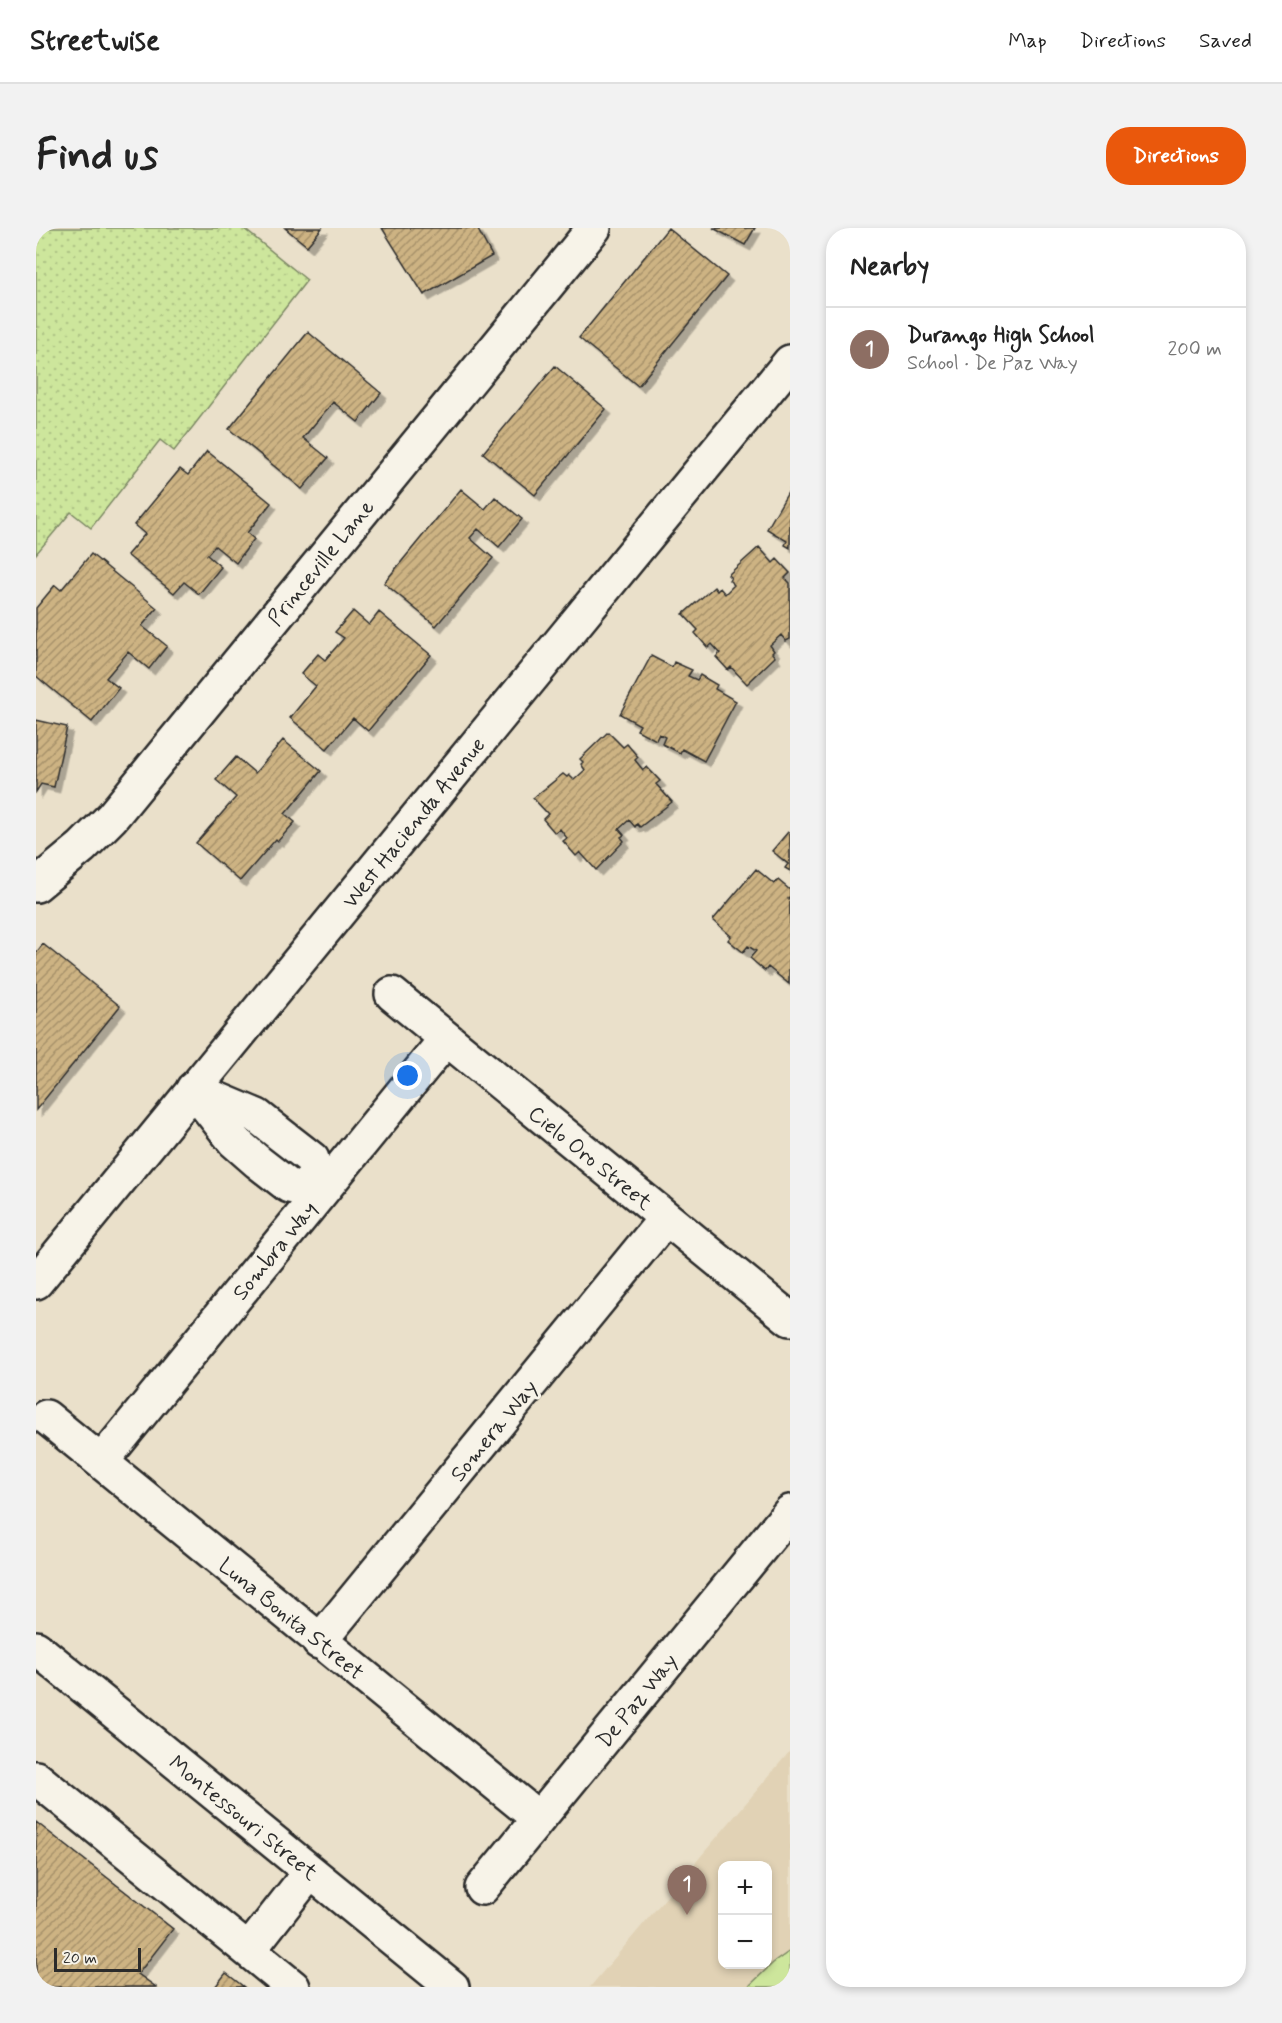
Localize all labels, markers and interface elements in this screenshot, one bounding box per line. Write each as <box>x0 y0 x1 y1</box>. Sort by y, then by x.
text: Streetwise <box>30 23 160 60</box>
text: Map <box>1008 27 1047 55</box>
text: Directions <box>1080 27 1166 55</box>
text: Saved <box>1199 27 1252 55</box>
button: Directions <box>1106 127 1246 185</box>
text: Find us <box>36 129 158 184</box>
text: Nearby <box>850 250 929 284</box>
text: Durango High School <box>907 322 1094 350</box>
text: 1 <box>865 336 874 363</box>
text: 200 m <box>1167 336 1222 363</box>
text: School · De Paz Way <box>907 350 1078 377</box>
street label: Princeville Lane <box>262 494 381 632</box>
street label: West Hacienda Avenue <box>337 732 492 915</box>
your location <box>393 1061 422 1090</box>
street label: Cielo Oro Street <box>522 1100 658 1217</box>
street label: Sombra Way <box>227 1196 324 1307</box>
street label: Somera Way <box>445 1374 544 1488</box>
street label: Luna Bonita Street <box>212 1552 369 1687</box>
street label: De Paz Way <box>591 1648 684 1754</box>
street label: Montessouri Street <box>162 1750 323 1887</box>
map controls <box>718 1861 772 1969</box>
button: + <box>718 1861 772 1915</box>
pin: 1 <box>668 1866 706 1915</box>
button: − <box>718 1915 772 1969</box>
scale bar <box>54 1945 141 1972</box>
text: 20 m <box>63 1948 97 1969</box>

